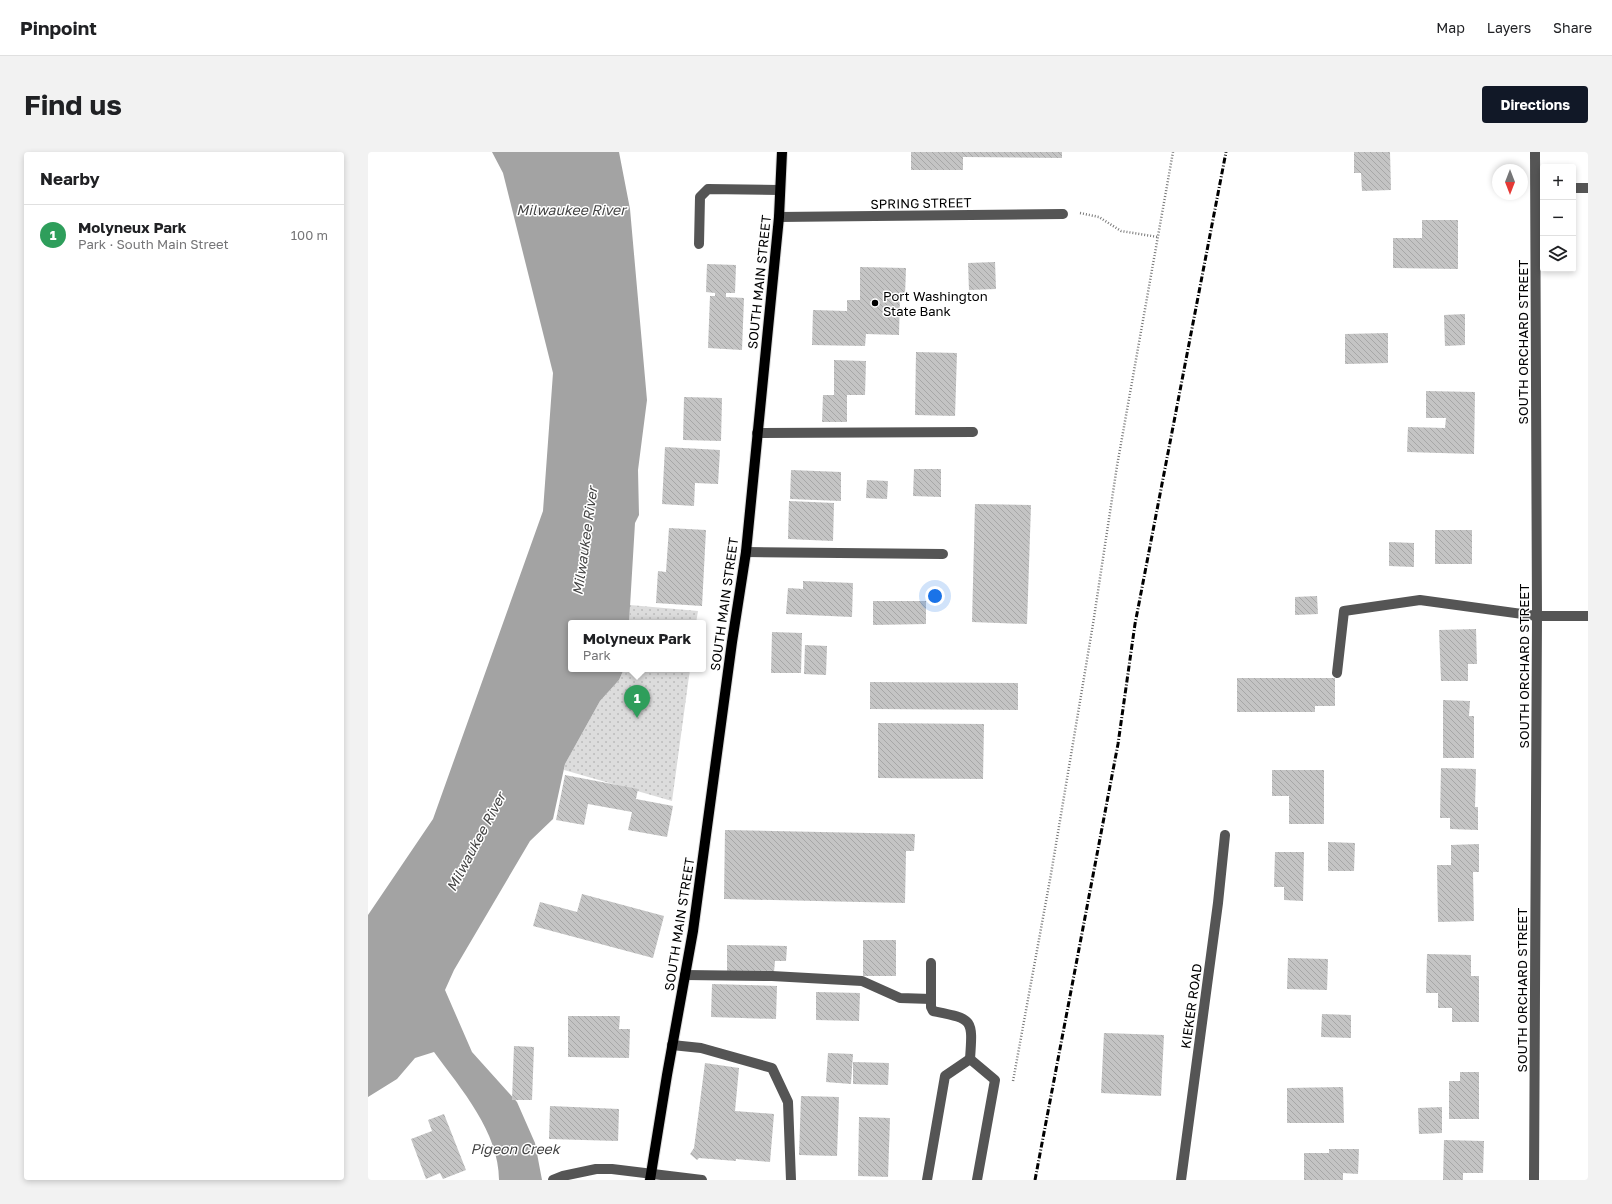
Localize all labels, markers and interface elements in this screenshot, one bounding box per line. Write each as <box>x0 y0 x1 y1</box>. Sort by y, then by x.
text: Pinpoint <box>20 16 97 39</box>
text: Map <box>1436 19 1465 36</box>
text: Layers <box>1487 19 1531 36</box>
text: Share <box>1553 19 1592 36</box>
button: Directions <box>1482 86 1588 123</box>
text: Find us <box>24 88 122 121</box>
north arrow <box>1492 164 1528 200</box>
map controls <box>1540 164 1576 272</box>
button: + <box>1540 164 1576 200</box>
text: Nearby <box>40 168 100 189</box>
street label: SPRING STREET <box>870 194 972 212</box>
button: − <box>1540 200 1576 236</box>
water label: Milwaukee River <box>516 201 628 218</box>
street label: SOUTH MAIN STREET <box>744 214 774 350</box>
text: Molyneux Park <box>78 218 186 236</box>
text: 1 <box>50 227 56 243</box>
text: 100 m <box>291 227 328 243</box>
text: Park · South Main Street <box>78 236 229 252</box>
button: layers <box>1540 236 1576 272</box>
street label: SOUTH ORCHARD STREET <box>1515 260 1531 424</box>
place label: Port Washington State Bank <box>883 288 988 319</box>
marker: Port Washington State Bank <box>870 298 880 308</box>
water label: Milwaukee River <box>568 483 601 596</box>
street label: SOUTH MAIN STREET <box>707 536 741 672</box>
street label: SOUTH ORCHARD STREET <box>1516 584 1532 748</box>
your location <box>925 586 945 606</box>
popup <box>568 620 706 672</box>
text: Molyneux Park <box>583 629 691 647</box>
text: Park <box>583 647 611 663</box>
pin: 1 <box>624 685 650 718</box>
water label: Milwaukee River <box>442 787 510 894</box>
street label: SOUTH MAIN STREET <box>661 856 697 992</box>
street label: SOUTH ORCHARD STREET <box>1514 908 1530 1072</box>
street label: KIEKER ROAD <box>1177 962 1205 1050</box>
water label: Pigeon Creek <box>470 1140 562 1157</box>

